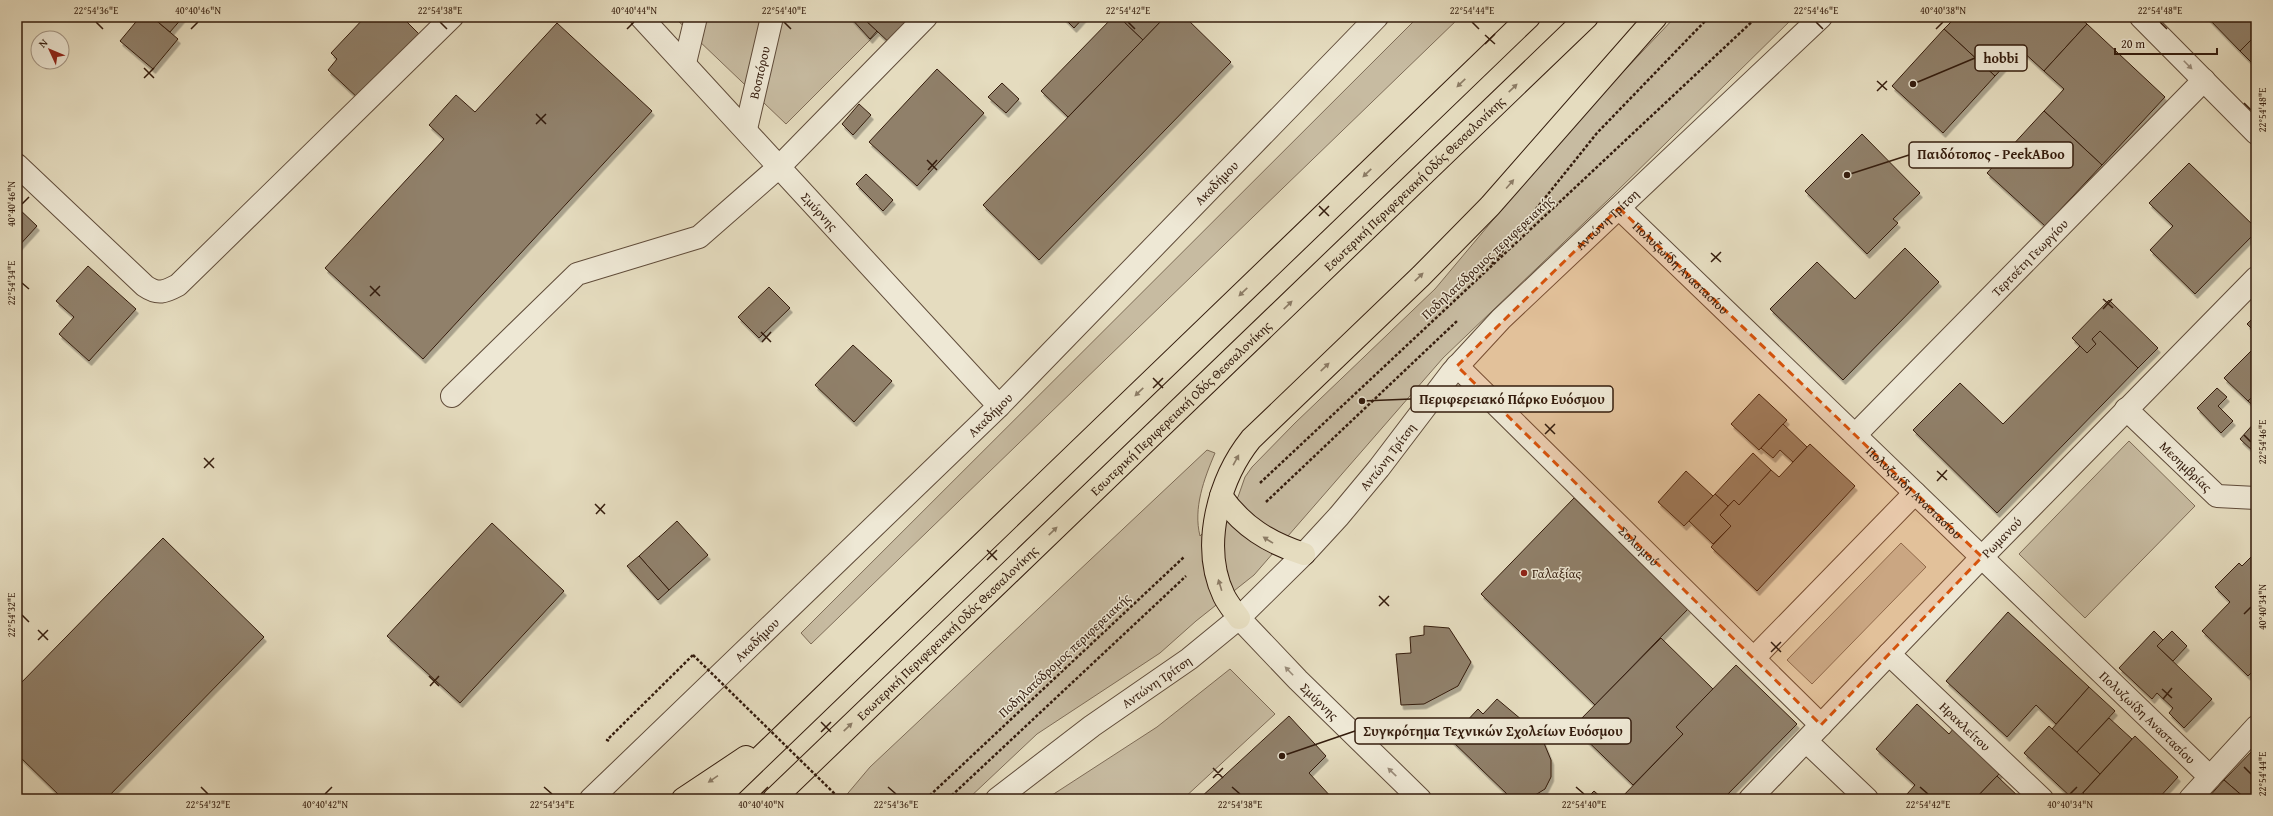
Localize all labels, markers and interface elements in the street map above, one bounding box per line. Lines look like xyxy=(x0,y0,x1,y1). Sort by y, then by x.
text: 22°54'36"E xyxy=(74,3,118,18)
text: 40°40'46"N xyxy=(175,3,221,18)
text: 22°54'38"E xyxy=(418,3,462,18)
text: 40°40'44"N xyxy=(611,3,657,18)
text: 22°54'40"E xyxy=(762,3,806,18)
text: 22°54'42"E xyxy=(1106,3,1150,18)
text: 22°54'44"E xyxy=(1450,3,1494,18)
text: 22°54'46"E xyxy=(1794,3,1838,18)
text: 40°40'38"N xyxy=(1920,3,1966,18)
text: 22°54'48"E xyxy=(2138,3,2182,18)
north arrow xyxy=(30,30,70,70)
scale bar xyxy=(2115,30,2217,56)
text: N xyxy=(34,34,52,51)
text: 20 m xyxy=(2121,35,2145,52)
street label: Βοσπόρου xyxy=(744,44,775,101)
callout: hobbi xyxy=(1975,45,2027,71)
text: hobbi xyxy=(1983,48,2019,68)
one-way arrow xyxy=(2183,60,2193,70)
one-way arrow xyxy=(1456,78,1465,87)
one-way arrow xyxy=(1508,84,1518,93)
text: 22°54'48"E xyxy=(2255,88,2270,132)
street label: Εσωτερική Περιφερειακή Οδός Θεσσαλονίκης xyxy=(1319,92,1510,276)
callout: Παιδότοπος - PeekABoo xyxy=(1909,142,2073,168)
text: Παιδότοπος - PeekABoo xyxy=(1917,144,2065,164)
street label: Ακαδήμου xyxy=(1190,156,1243,210)
one-way arrow xyxy=(1362,168,1372,178)
one-way arrow xyxy=(1505,178,1514,189)
text: 40°40'46"N xyxy=(4,181,19,227)
street label: Αντώνη Τρίτση xyxy=(1571,185,1643,254)
street label: Σμύρνης xyxy=(797,188,842,236)
street label: Ποδηλατόδρομος περιφερειακής xyxy=(1417,190,1558,324)
street label: Τερτσέτη Γεωργίου xyxy=(1987,214,2073,301)
street label: Πολυζωίδη Αναστασίου xyxy=(1628,217,1733,319)
text: 22°54'34"E xyxy=(4,261,19,305)
one-way arrow xyxy=(1414,272,1424,282)
one-way arrow xyxy=(1238,287,1248,297)
one-way arrow xyxy=(1283,300,1293,309)
street label: Εσωτερική Περιφερειακή Οδός Θεσσαλονίκης xyxy=(1086,316,1276,500)
one-way arrow xyxy=(1320,362,1330,372)
callout: Περιφερειακό Πάρκο Ευόσμου xyxy=(1411,386,1613,412)
one-way arrow xyxy=(1134,387,1144,397)
street label: Ακαδήμου xyxy=(964,388,1017,441)
text: Περιφερειακό Πάρκο Ευόσμου xyxy=(1419,389,1605,409)
street label: Αντώνη Τρίτση xyxy=(1355,419,1420,495)
text: 22°54'46"E xyxy=(2255,420,2270,464)
street label: Μεσημβρίας xyxy=(2155,437,2216,497)
street label: Πολυζωίδη Αναστασίου xyxy=(1862,442,1966,544)
one-way arrow xyxy=(1232,454,1239,466)
street label: Ρωμανού xyxy=(1977,513,2026,562)
street label: Σολωμού xyxy=(1614,522,1664,571)
one-way arrow xyxy=(1048,526,1058,535)
one-way arrow xyxy=(1262,536,1274,543)
street label: Εσωτερική Περιφερειακή Οδός Θεσσαλονίκης xyxy=(852,541,1043,725)
place label: Γαλαξίας xyxy=(1532,564,1582,583)
marker: Γαλαξίας xyxy=(1519,568,1529,578)
one-way arrow xyxy=(1217,579,1223,591)
text: 40°40'34"N xyxy=(2255,584,2270,630)
street label: Ποδηλατόδρομος περιφερειακής xyxy=(994,588,1135,722)
text: 22°54'32"E xyxy=(4,593,19,637)
street label: Ακαδήμου xyxy=(730,613,784,666)
street label: Αντώνη Τρίτση xyxy=(1118,651,1195,713)
one-way arrow xyxy=(1285,666,1294,676)
street label: Πολυζωίδη Αναστασίου xyxy=(2095,667,2200,768)
street label: Σμύρνης xyxy=(1296,679,1343,725)
street label: Ηρακλείτου xyxy=(1935,698,1995,756)
callout: Συγκρότημα Τεχνικών Σχολείων Ευόσμου xyxy=(1355,718,1631,744)
text: Συγκρότημα Τεχνικών Σχολείων Ευόσμου xyxy=(1363,721,1623,741)
one-way arrow xyxy=(843,723,853,732)
text: 22°54'44"E xyxy=(2255,752,2270,796)
one-way arrow xyxy=(1387,767,1397,777)
one-way arrow xyxy=(707,775,718,783)
text: 22°54'32"E xyxy=(186,797,230,812)
text: 40°40'42"N xyxy=(302,797,348,812)
text: 22°54'34"E xyxy=(530,797,574,812)
text: 40°40'40"N xyxy=(738,797,784,812)
text: 22°54'36"E xyxy=(874,797,918,812)
text: 22°54'38"E xyxy=(1218,797,1262,812)
text: 22°54'40"E xyxy=(1562,797,1606,812)
text: 22°54'42"E xyxy=(1906,797,1950,812)
text: 40°40'34"N xyxy=(2047,797,2093,812)

